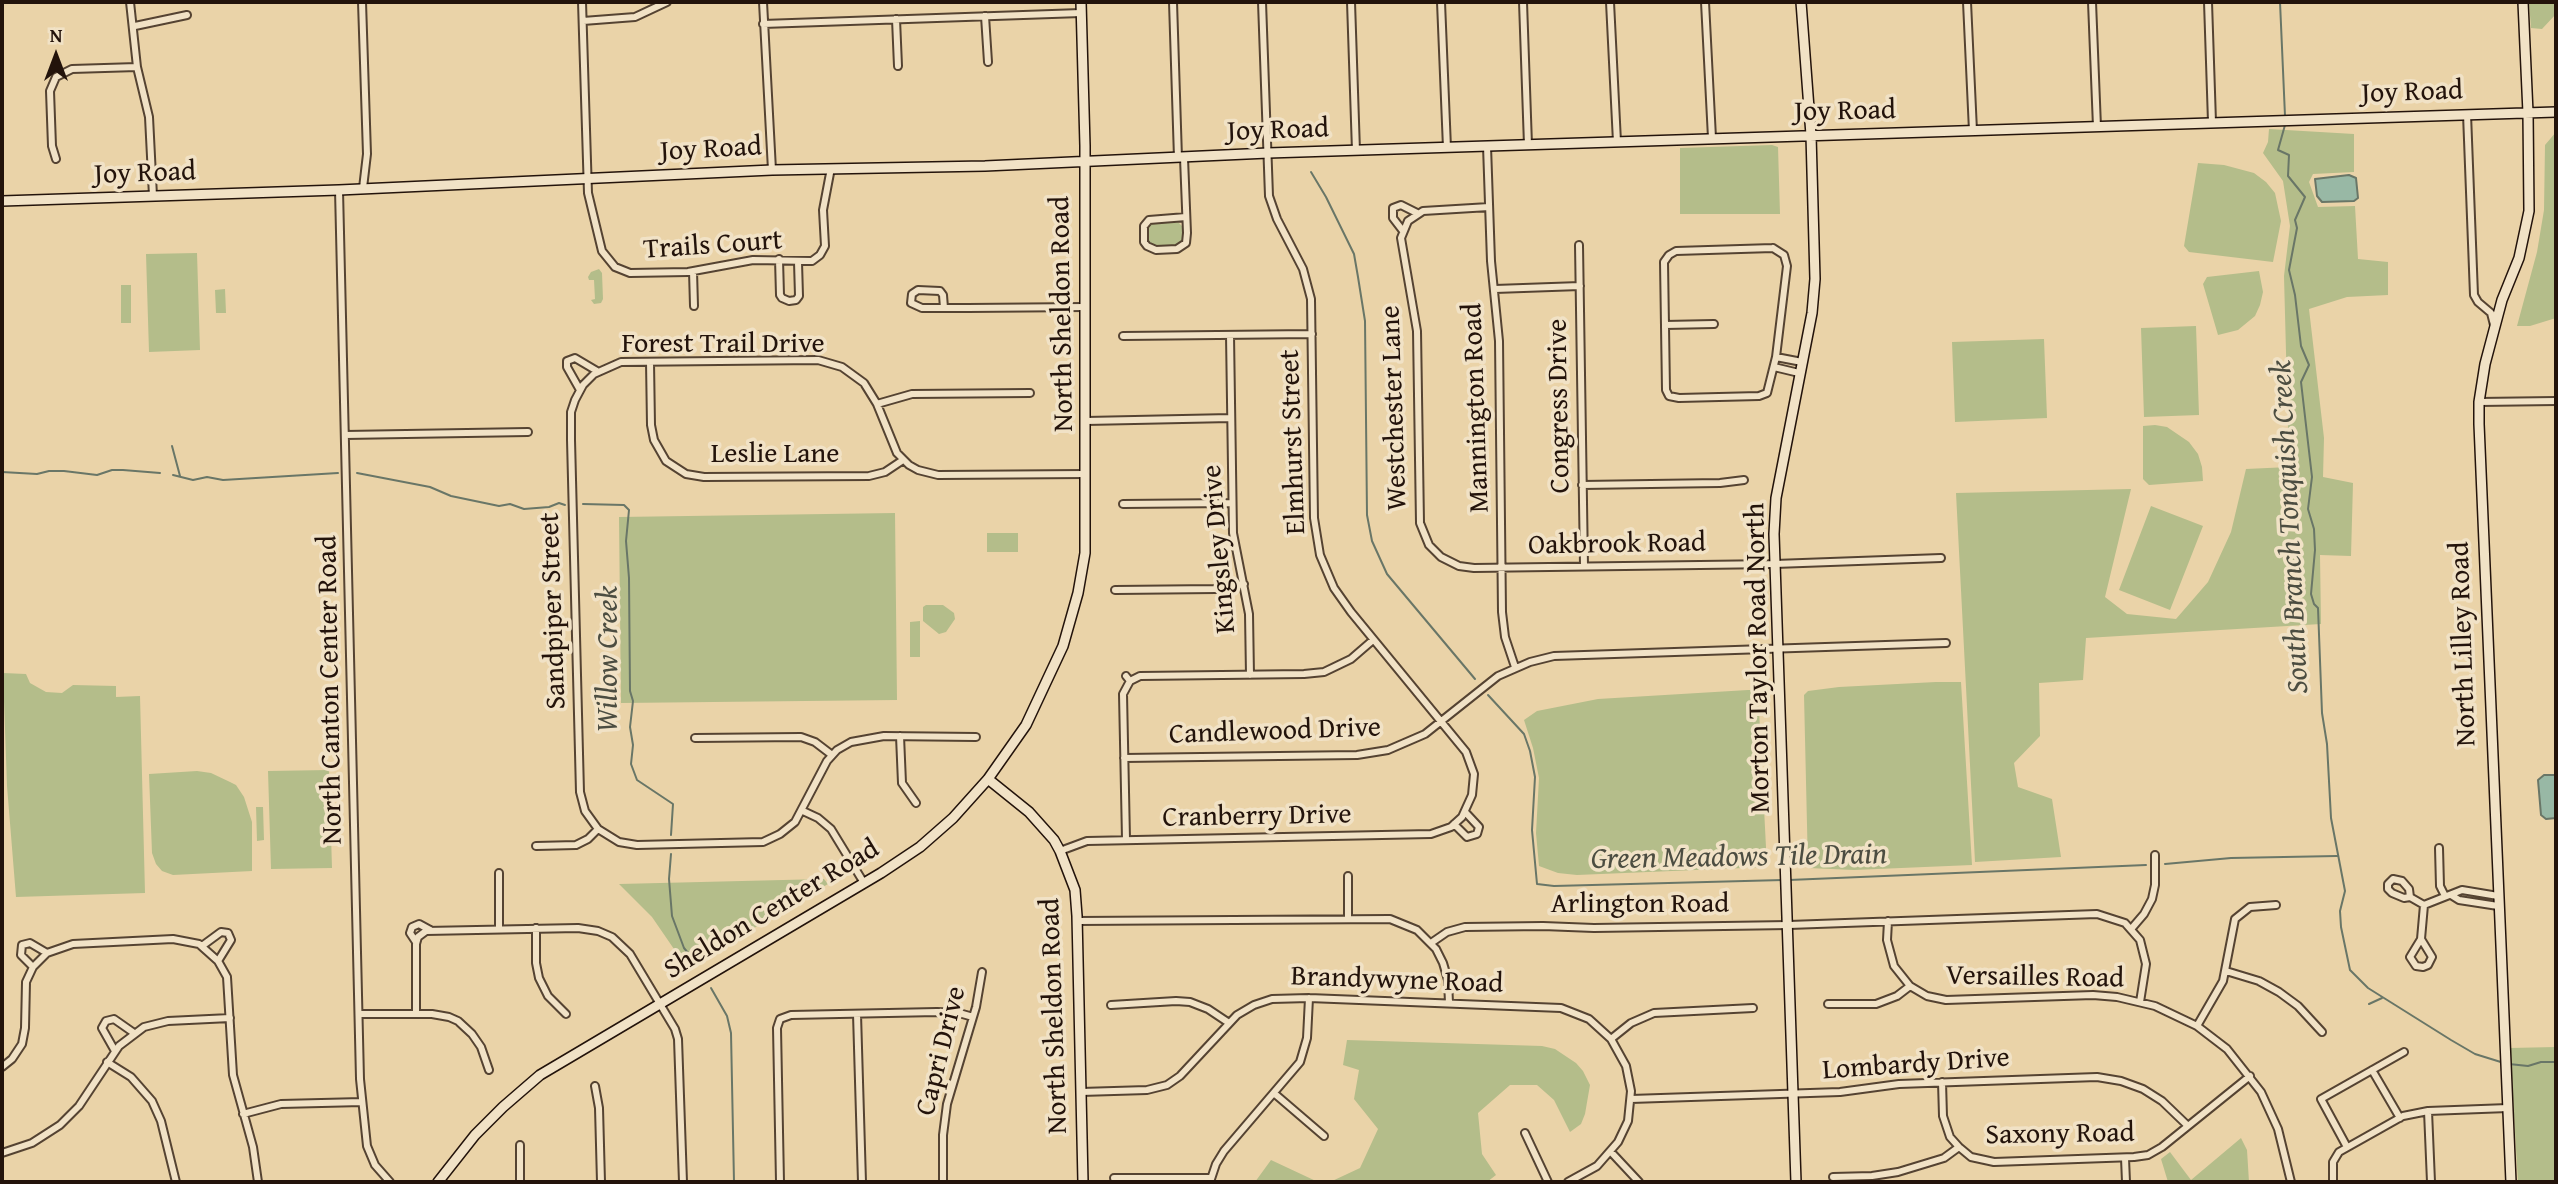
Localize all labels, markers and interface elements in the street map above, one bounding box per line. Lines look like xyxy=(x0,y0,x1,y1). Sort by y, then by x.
north arrow xyxy=(21,21,91,91)
text: N xyxy=(50,21,62,49)
street label: Joy Road xyxy=(2361,74,2463,112)
street label: Joy Road xyxy=(1794,94,1896,130)
street label: Joy Road xyxy=(1227,112,1329,150)
street label: Joy Road xyxy=(659,131,763,169)
street label: Joy Road xyxy=(94,155,196,193)
street label: North Sheldon Road xyxy=(1044,196,1082,432)
street label: Trails Court xyxy=(642,224,784,268)
street label: Mannington Road xyxy=(1457,303,1497,513)
street label: Westchester Lane xyxy=(1375,305,1415,511)
street label: Congress Drive xyxy=(1542,318,1578,494)
street label: Forest Trail Drive xyxy=(621,328,825,362)
street label: Elmhurst Street xyxy=(1274,349,1314,535)
water label: South Branch Tonquish Creek xyxy=(2264,359,2318,695)
street label: Leslie Lane xyxy=(711,438,839,472)
street label: Kingsley Drive xyxy=(1196,463,1244,635)
street label: Morton Taylor Road North xyxy=(1739,502,1779,814)
street label: Sandpiper Street xyxy=(534,512,574,710)
street label: Oakbrook Road xyxy=(1528,527,1706,563)
street label: North Canton Center Road xyxy=(312,535,350,845)
street label: North Lilley Road xyxy=(2444,541,2484,747)
water label: Willow Creek xyxy=(591,586,627,732)
street label: Candlewood Drive xyxy=(1168,712,1382,752)
street label: Cranberry Drive xyxy=(1162,799,1352,835)
street label: Sheldon Center Road xyxy=(658,833,886,987)
water label: Green Meadows Tile Drain xyxy=(1591,837,1887,879)
street label: Arlington Road xyxy=(1551,888,1729,922)
street label: North Sheldon Road xyxy=(1034,897,1076,1135)
street label: Versailles Road xyxy=(1946,960,2124,996)
street label: Brandywyne Road xyxy=(1290,961,1504,1001)
street label: Capri Drive xyxy=(910,983,974,1119)
street label: Lombardy Drive xyxy=(1821,1042,2011,1088)
street label: Saxony Road xyxy=(1985,1117,2135,1153)

